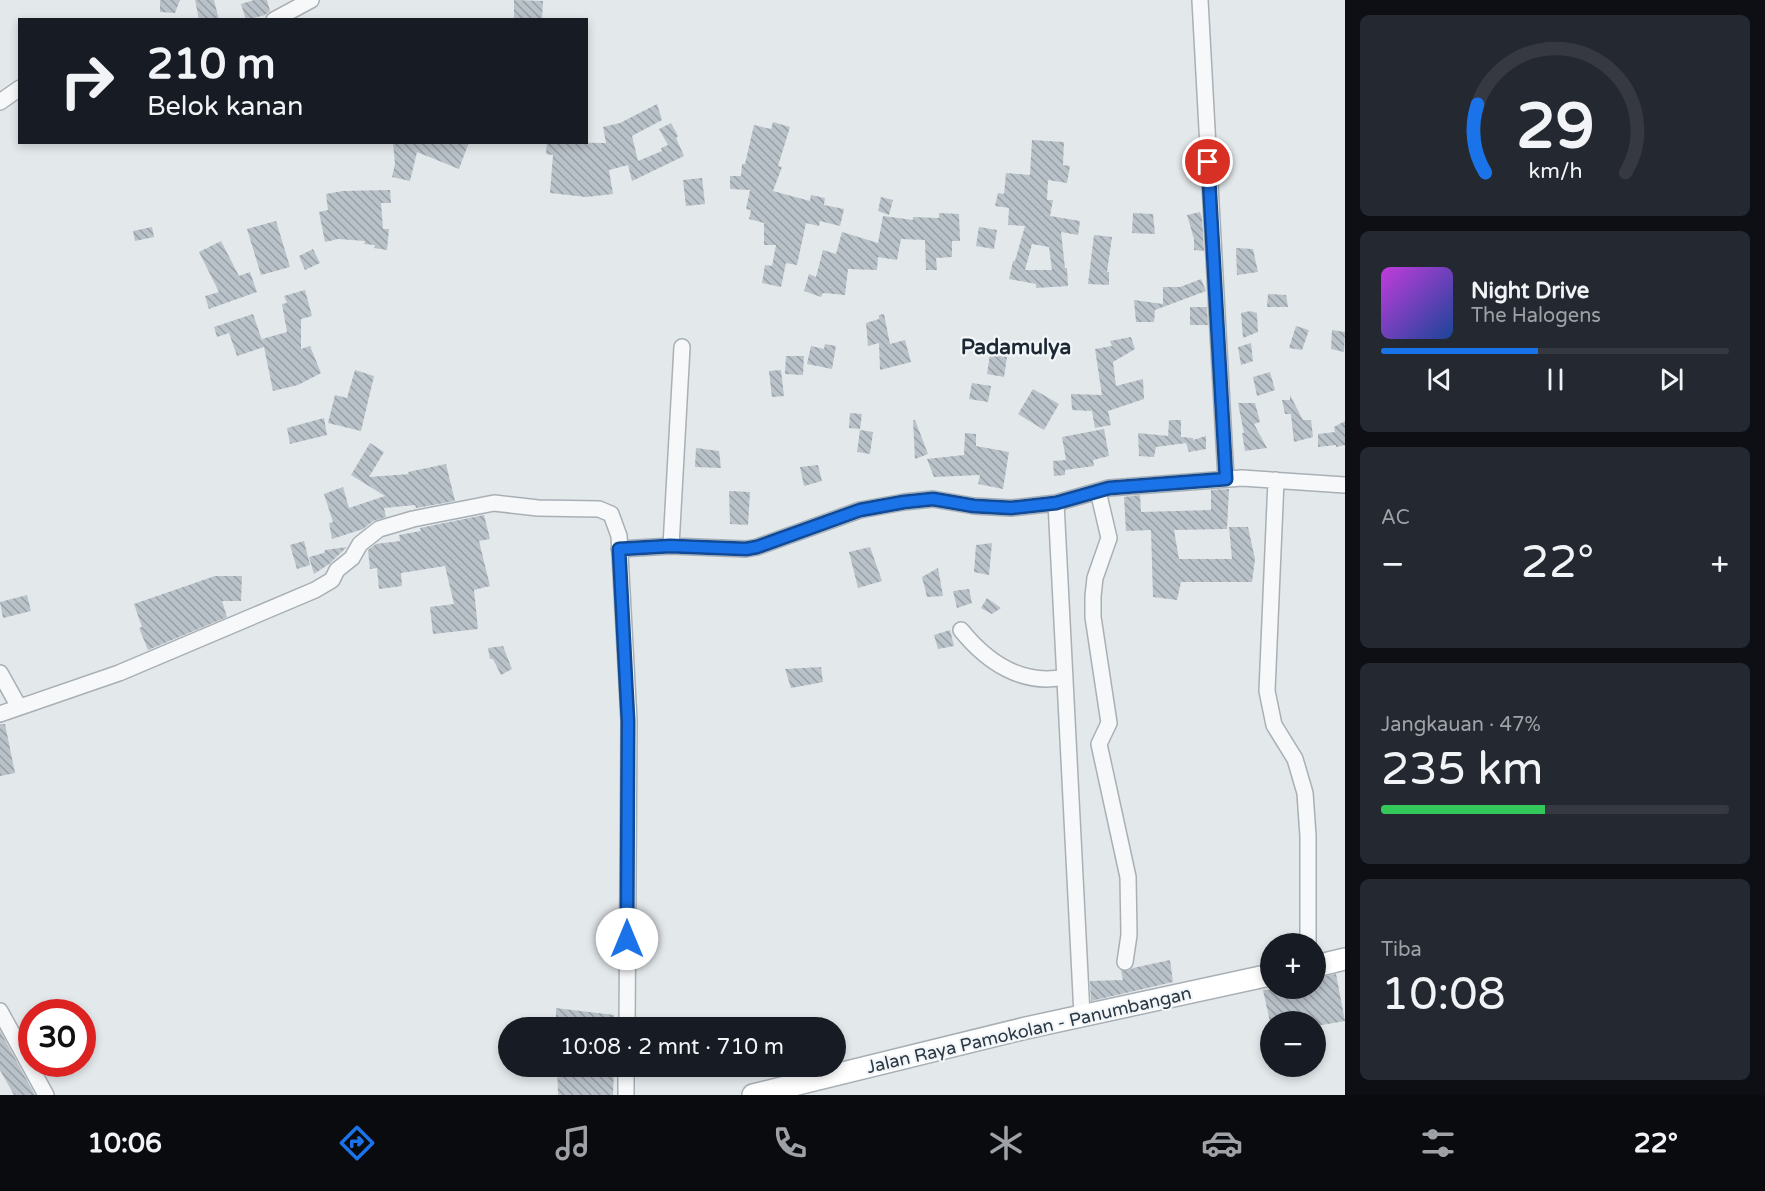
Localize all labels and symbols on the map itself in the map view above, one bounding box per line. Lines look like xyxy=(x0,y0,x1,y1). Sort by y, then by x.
pin xyxy=(1182,136,1233,187)
district label: Padamulya xyxy=(961,335,1071,360)
position arrow xyxy=(595,907,659,971)
street label: Jalan Raya Pamokolan - Panumbangan xyxy=(864,982,1194,1078)
speed limit sign: 30 xyxy=(18,999,96,1077)

